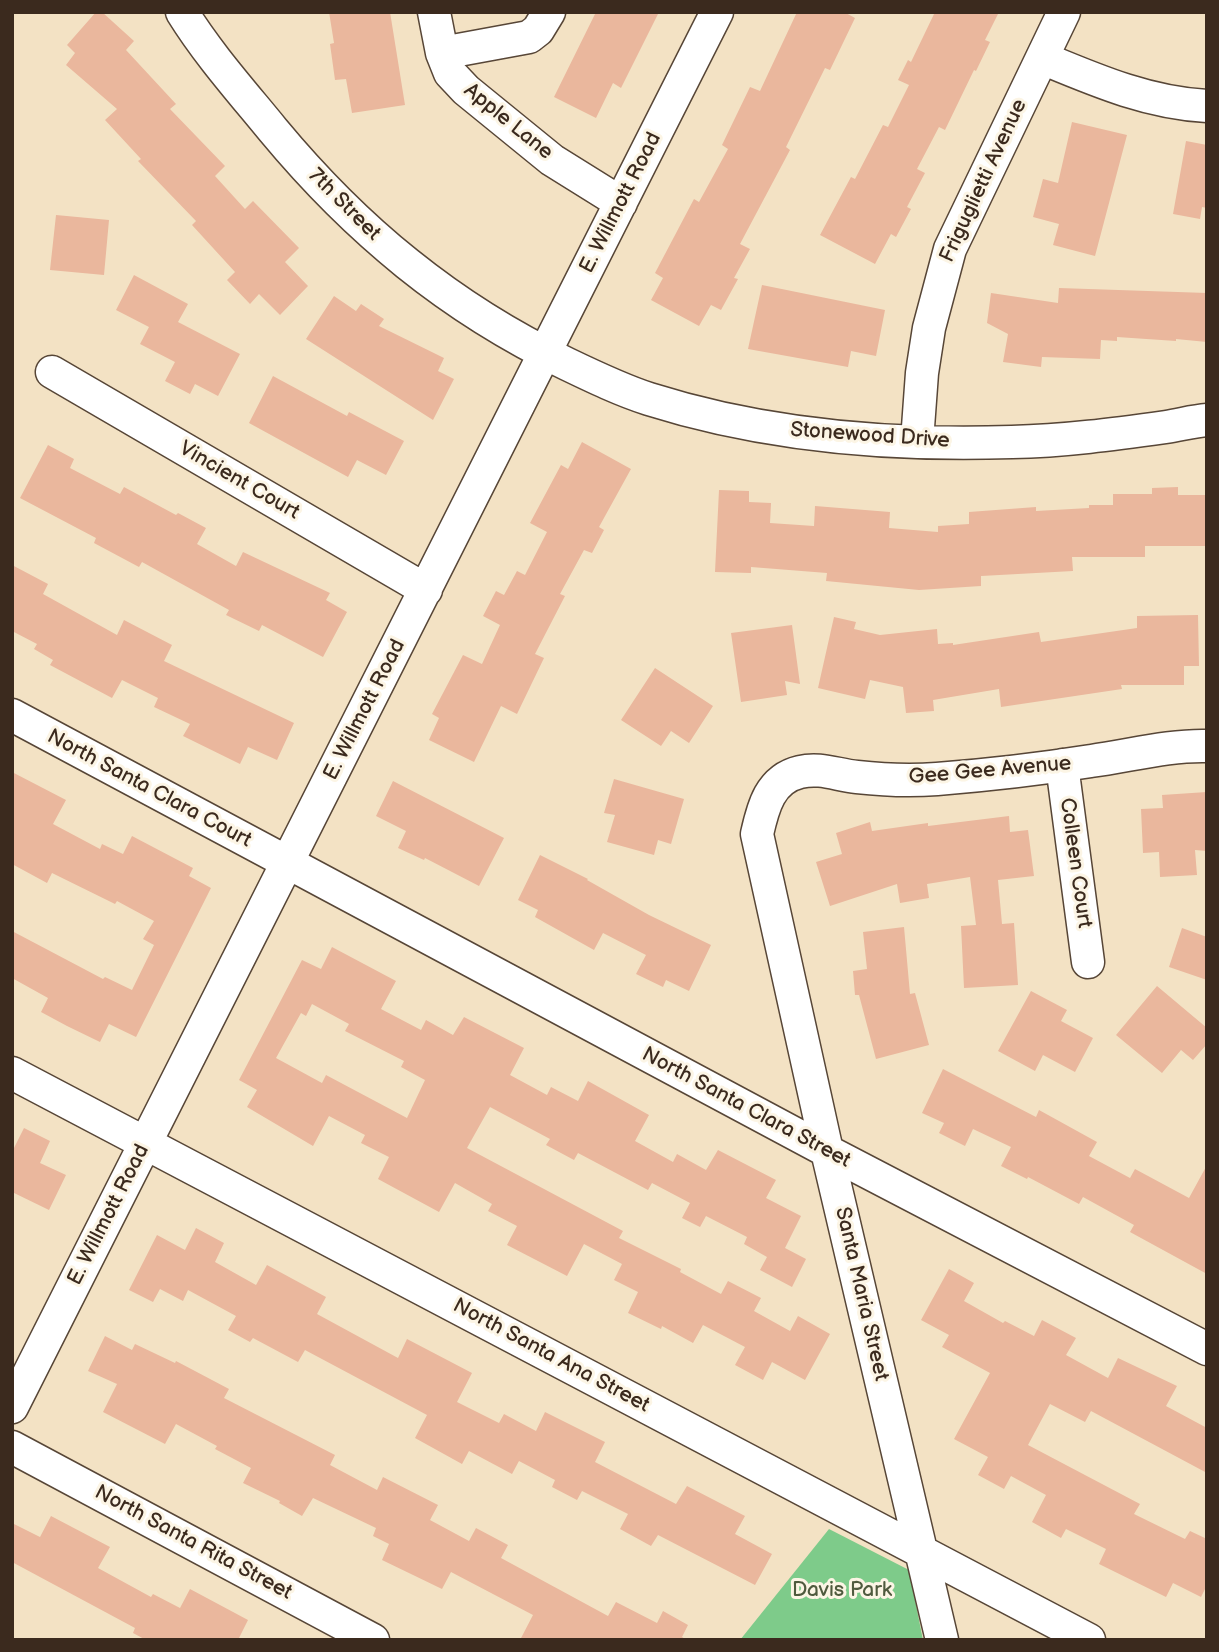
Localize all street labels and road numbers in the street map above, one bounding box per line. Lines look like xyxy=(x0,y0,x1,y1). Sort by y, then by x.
street label: Apple Lane xyxy=(458,78,558,166)
street label: Friguglietti Avenue xyxy=(935,95,1033,267)
street label: E. Willmott Road xyxy=(575,128,667,278)
street label: 7th Street xyxy=(303,164,385,246)
street label: Stonewood Drive xyxy=(790,418,950,454)
street label: Vincient Court xyxy=(174,436,304,526)
street label: E. Willmott Road xyxy=(319,635,411,785)
street label: North Santa Clara Court xyxy=(43,724,255,854)
street label: Gee Gee Avenue xyxy=(908,751,1072,791)
street label: Colleen Court xyxy=(1053,796,1097,930)
street label: North Santa Clara Street xyxy=(637,1042,855,1174)
street label: E. Willmott Road xyxy=(63,1140,155,1290)
street label: Santa Maria Street xyxy=(829,1205,893,1383)
street label: North Santa Ana Street xyxy=(448,1293,654,1419)
street label: North Santa Rita Street xyxy=(90,1480,296,1606)

